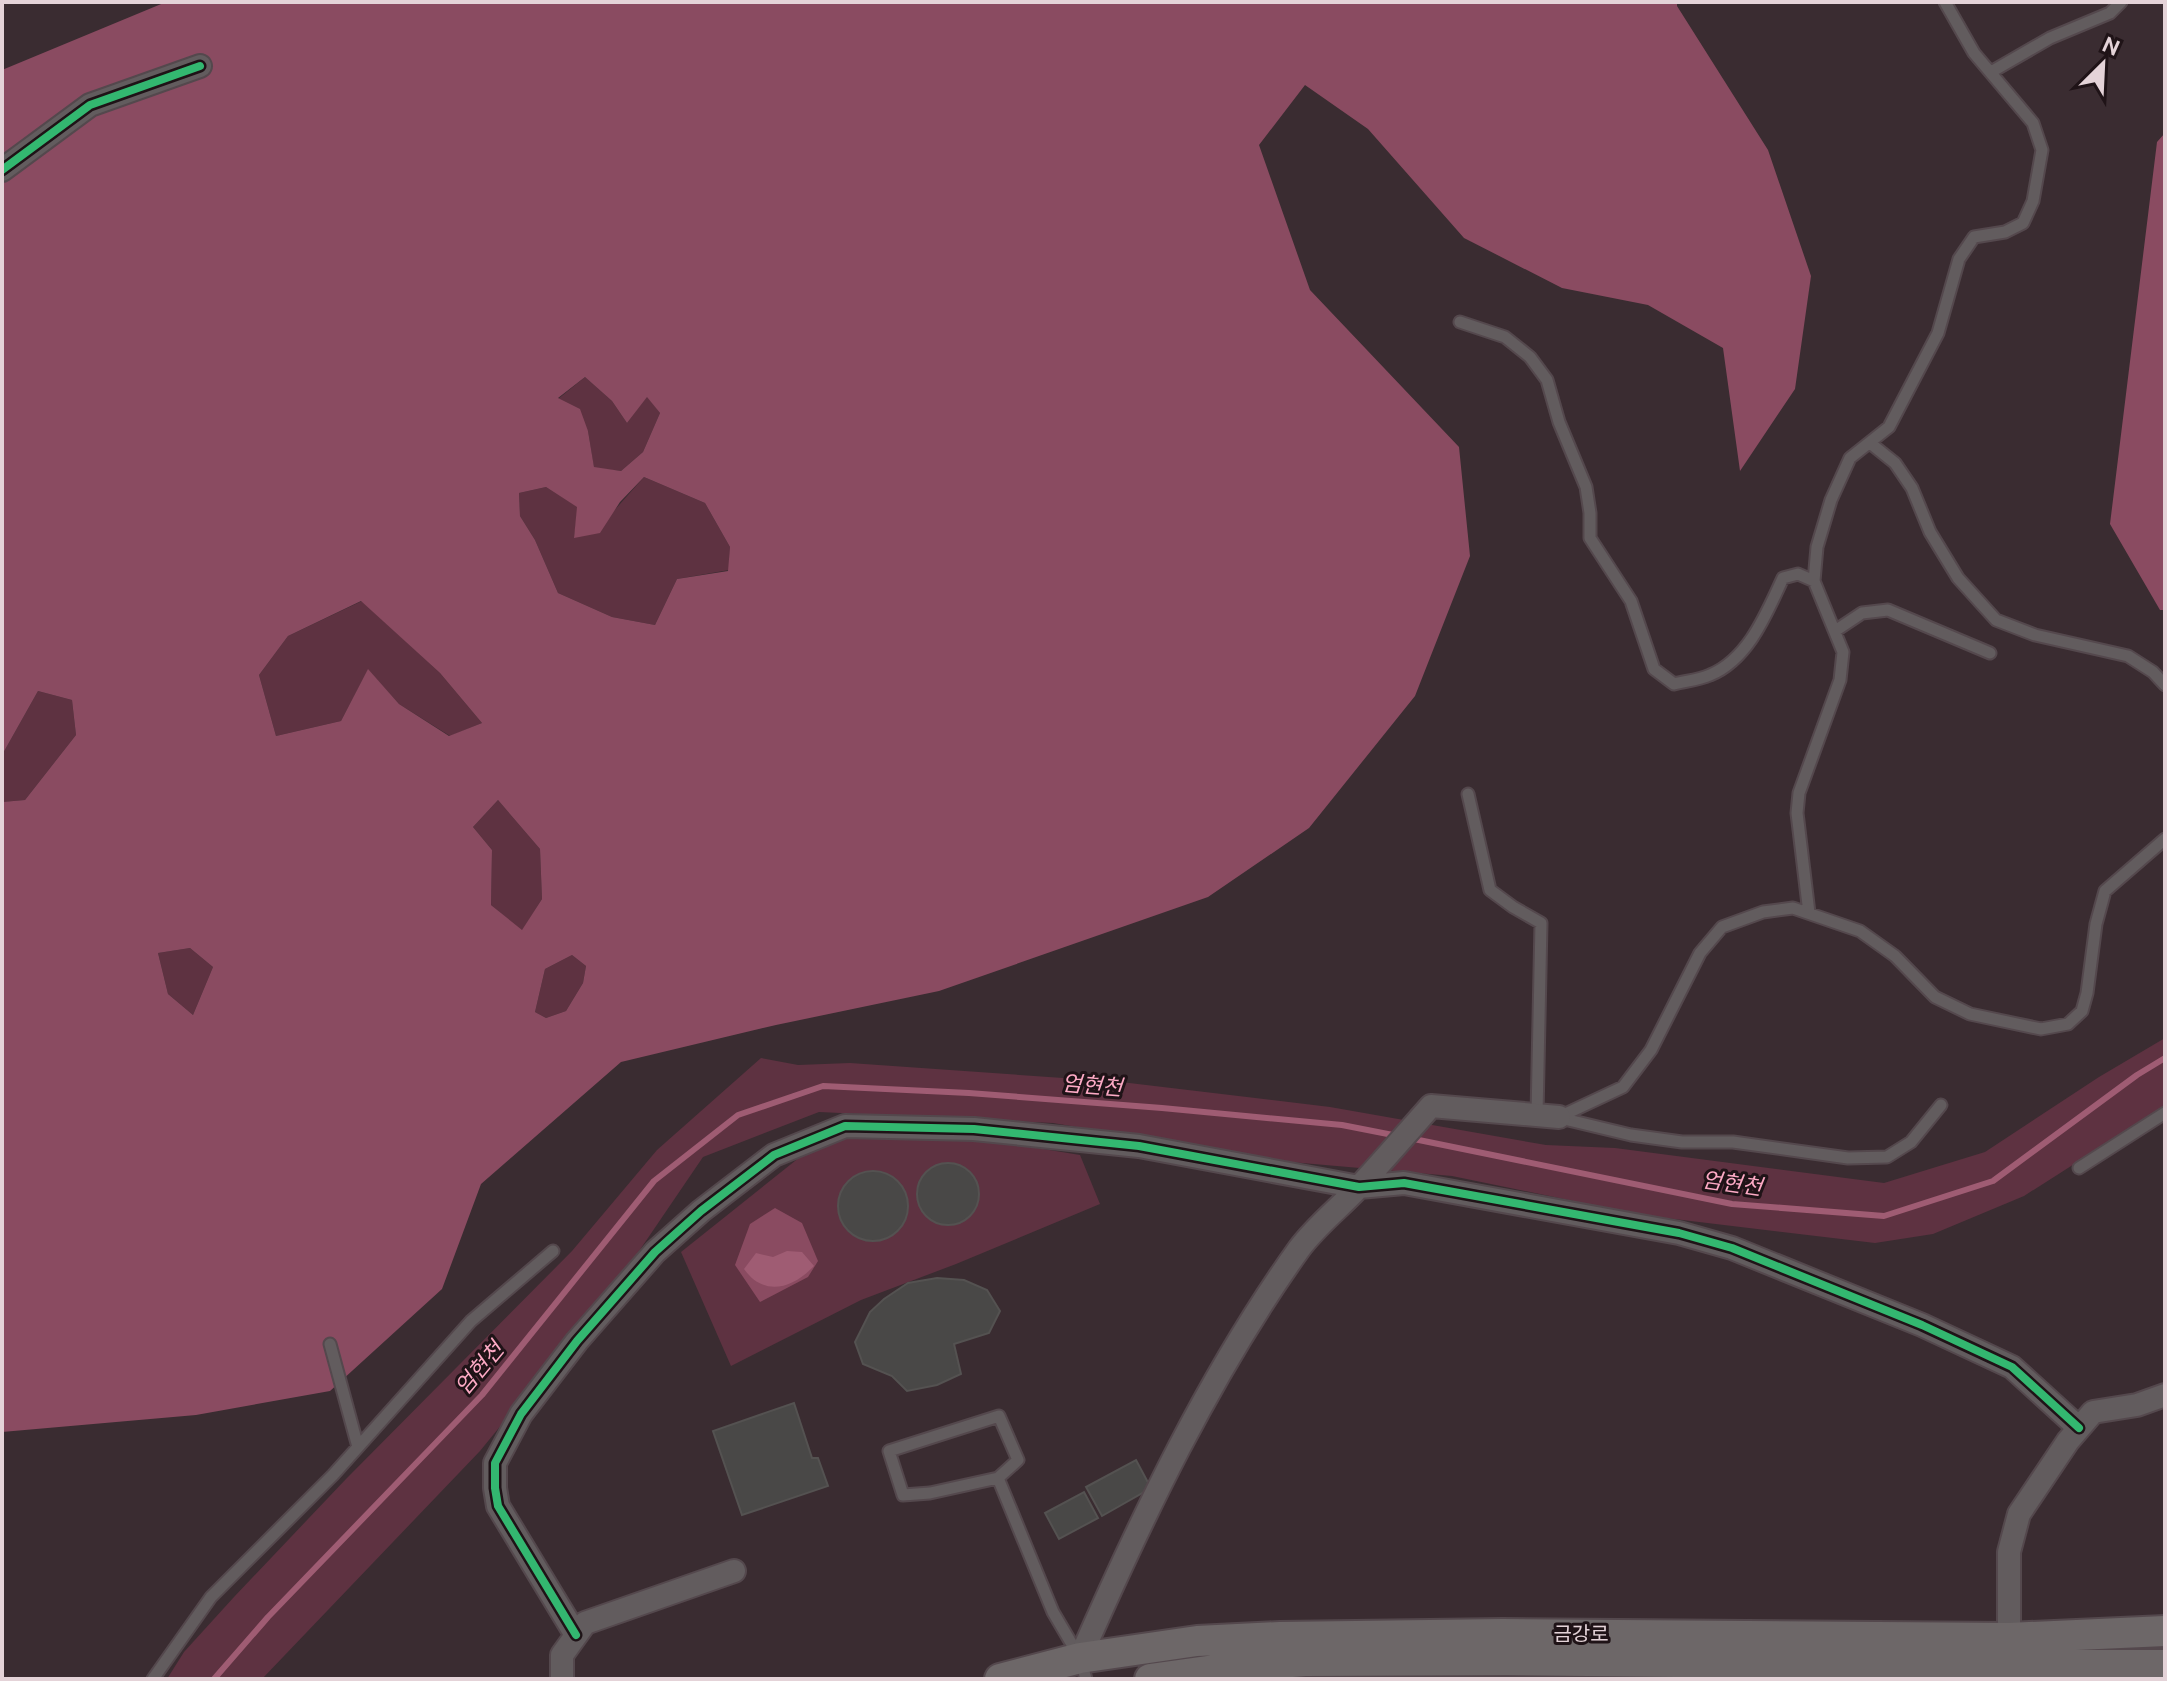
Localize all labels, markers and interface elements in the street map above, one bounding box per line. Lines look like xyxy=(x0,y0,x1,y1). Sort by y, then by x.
north arrow xyxy=(2063,24,2143,104)
text: N xyxy=(2099,31,2124,60)
water label: 엄현천 xyxy=(1061,1069,1126,1100)
water label: 엄현천 xyxy=(1700,1166,1767,1199)
water label: 엄현천 xyxy=(450,1334,509,1399)
street label: 금강로 xyxy=(1553,1622,1609,1645)

